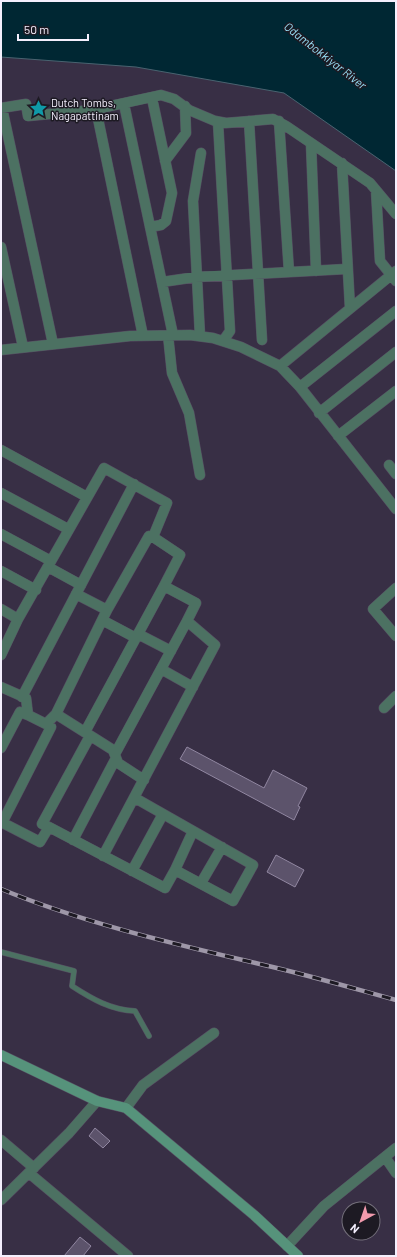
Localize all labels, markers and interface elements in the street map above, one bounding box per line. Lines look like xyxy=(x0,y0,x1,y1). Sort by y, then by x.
scale bar xyxy=(18,16,88,42)
water label: Odambokkiyar River xyxy=(282,19,370,92)
text: 50 m xyxy=(24,22,49,36)
place label: Dutch Tombs, Nagapattinam xyxy=(51,96,119,122)
place icon: Dutch Tombs, Nagapattinam xyxy=(28,99,48,119)
north arrow xyxy=(341,1201,381,1241)
text: N xyxy=(347,1222,361,1236)

